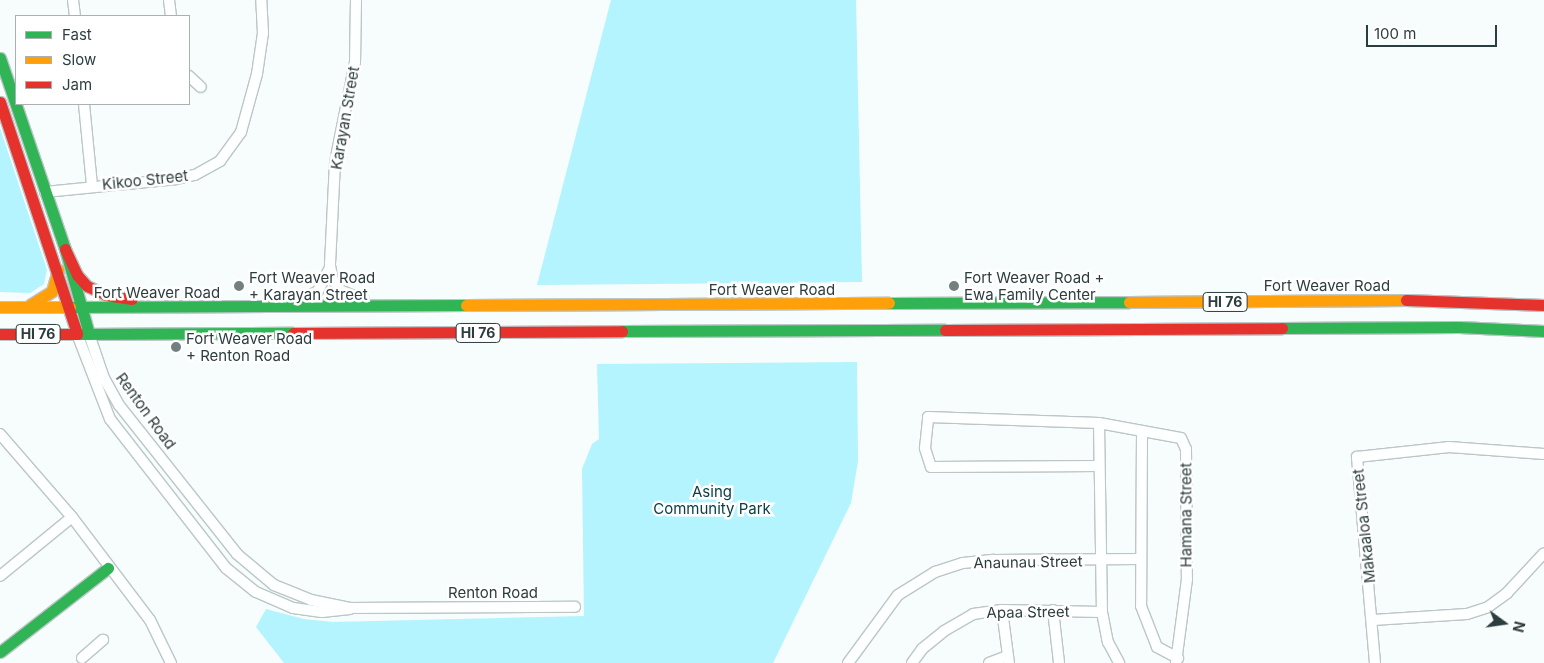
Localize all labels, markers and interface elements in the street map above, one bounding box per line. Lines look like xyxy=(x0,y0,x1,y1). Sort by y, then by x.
legend xyxy=(15,15,190,105)
scale bar xyxy=(1369,15,1500,47)
text: 100 m xyxy=(1374,24,1416,43)
text: Fast xyxy=(62,25,92,44)
text: Slow xyxy=(62,50,96,69)
street label: Karayan Street xyxy=(327,65,363,171)
text: Jam xyxy=(62,75,92,94)
street label: Kikoo Street xyxy=(101,167,189,193)
place label: Fort Weaver Road + Karayan Street xyxy=(249,268,375,303)
place label: Fort Weaver Road + Ewa Family Center xyxy=(964,268,1104,303)
street label: Fort Weaver Road xyxy=(1264,277,1390,295)
marker: Fort Weaver Road + Karayan Street xyxy=(233,280,245,292)
marker: Fort Weaver Road + Ewa Family Center xyxy=(948,280,960,292)
street label: Fort Weaver Road xyxy=(709,281,835,299)
street label: Fort Weaver Road xyxy=(94,284,220,302)
road number: HI 76 xyxy=(1202,290,1248,314)
road number: HI 76 xyxy=(15,322,60,346)
road number: HI 76 xyxy=(456,322,500,344)
place label: Fort Weaver Road + Renton Road xyxy=(186,329,312,364)
marker: Fort Weaver Road + Renton Road xyxy=(170,341,182,353)
street label: Renton Road xyxy=(112,369,180,453)
street label: Hamana Street xyxy=(1177,463,1195,567)
street label: Makaaloa Street xyxy=(1349,468,1379,584)
park label: Asing Community Park xyxy=(653,482,771,517)
street label: Anaunau Street xyxy=(973,552,1083,572)
street label: Renton Road xyxy=(448,584,538,602)
north arrow xyxy=(1479,598,1529,648)
street label: Apaa Street xyxy=(986,602,1070,622)
text: N xyxy=(1510,620,1529,634)

